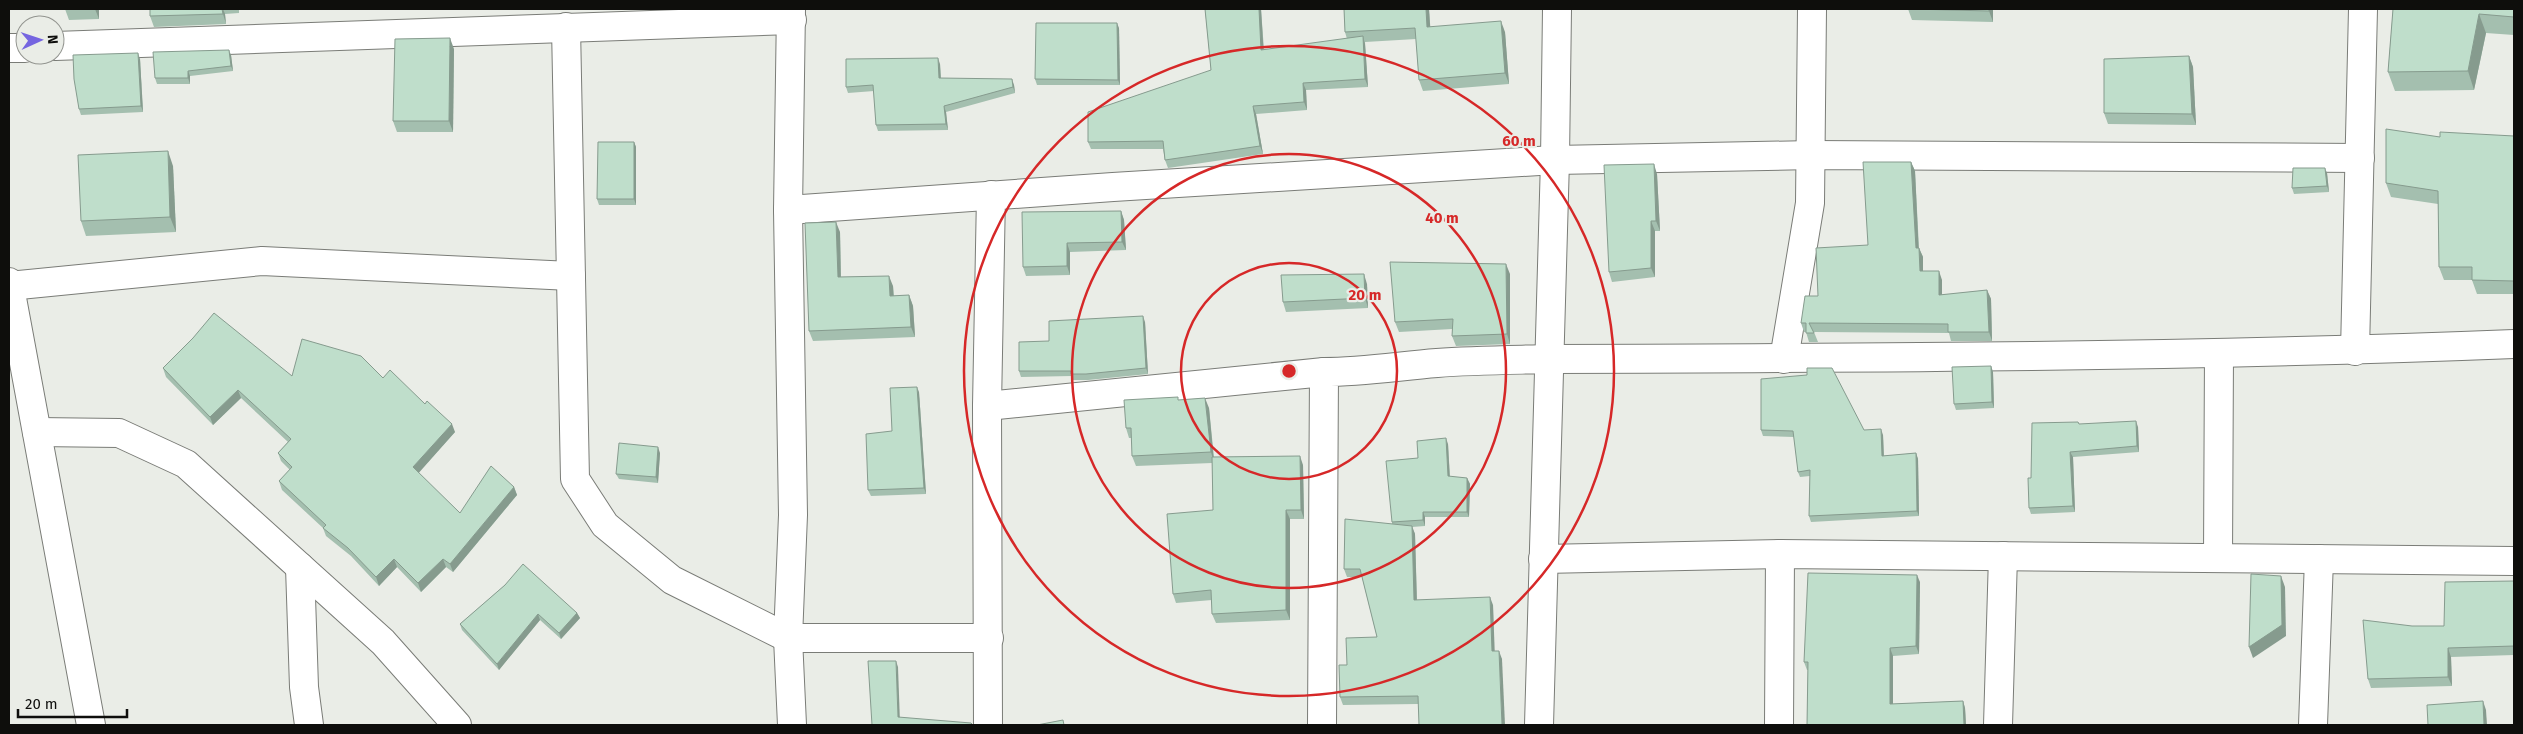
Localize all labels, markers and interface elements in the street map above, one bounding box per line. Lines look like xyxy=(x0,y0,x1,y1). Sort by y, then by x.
north arrow xyxy=(15,15,65,65)
text: N xyxy=(44,34,61,44)
text: 60 m xyxy=(1502,132,1536,150)
text: 40 m xyxy=(1425,209,1459,227)
text: 20 m xyxy=(1349,286,1381,304)
centre of rings xyxy=(1280,362,1298,380)
scale bar xyxy=(18,686,126,718)
text: 20 m xyxy=(25,695,58,713)

